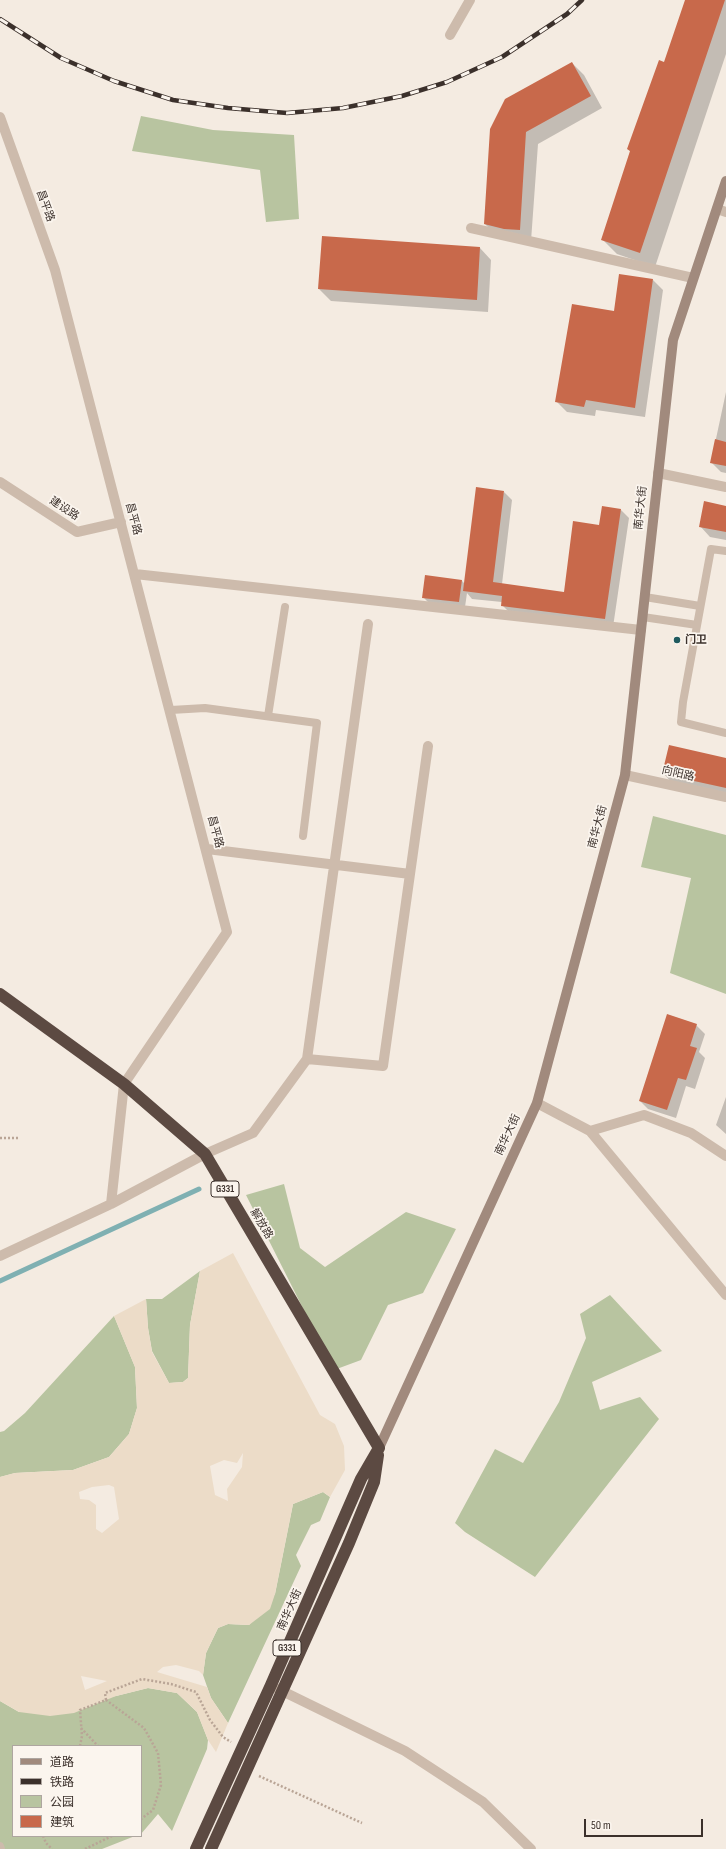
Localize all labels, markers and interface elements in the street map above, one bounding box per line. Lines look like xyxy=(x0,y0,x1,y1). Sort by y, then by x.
street label: 昌平路 xyxy=(33,188,57,224)
street label: 南华大街 xyxy=(632,485,650,531)
street label: 建设路 xyxy=(47,494,81,524)
street label: 昌平路 xyxy=(122,501,144,537)
place label: 门卫 xyxy=(685,633,707,647)
marker: 门卫 xyxy=(672,635,682,645)
street label: 向阳路 xyxy=(660,764,696,784)
street label: 南华大街 xyxy=(586,804,610,850)
street label: 昌平路 xyxy=(204,814,226,850)
street label: 南华大街 xyxy=(493,1112,523,1158)
road number: G331 xyxy=(211,1181,239,1197)
street label: 解放路 xyxy=(247,1206,275,1242)
street label: 南华大街 xyxy=(275,1587,305,1633)
road number: G331 xyxy=(273,1640,301,1656)
legend xyxy=(12,1745,142,1837)
text: 道路 xyxy=(50,1755,74,1770)
text: 铁路 xyxy=(50,1775,74,1790)
text: 公园 xyxy=(50,1795,74,1810)
scale bar xyxy=(586,1811,705,1837)
text: 建筑 xyxy=(50,1815,74,1830)
text: 50 m xyxy=(591,1818,611,1833)

